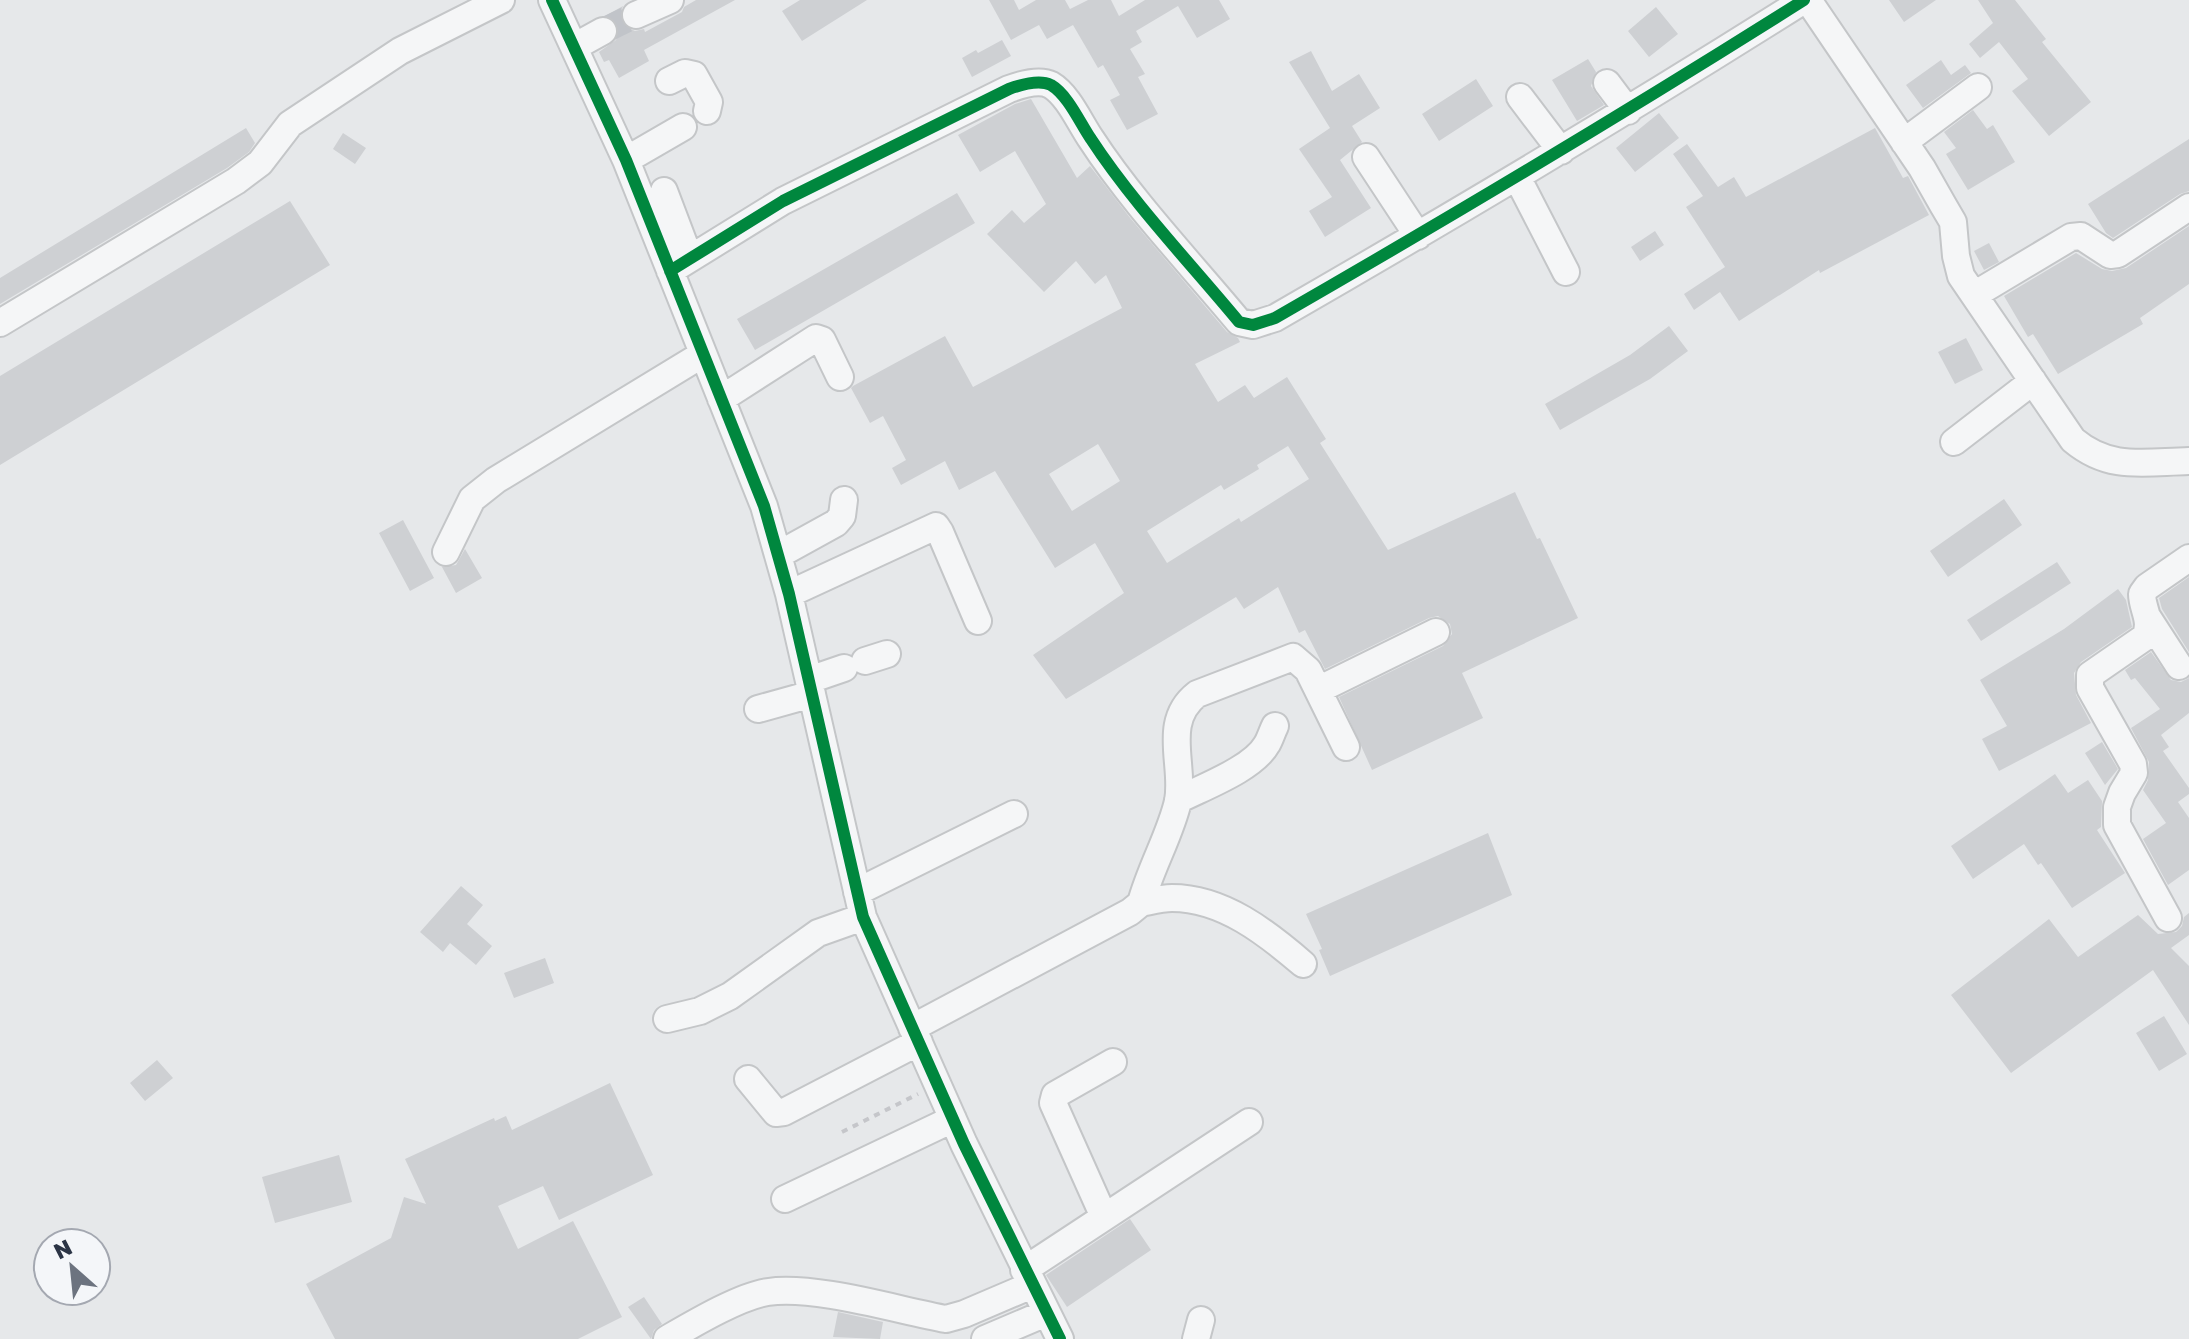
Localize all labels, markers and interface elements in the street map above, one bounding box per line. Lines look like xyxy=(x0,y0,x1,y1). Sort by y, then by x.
north arrow xyxy=(32,1227,112,1307)
text: N xyxy=(49,1233,76,1265)

